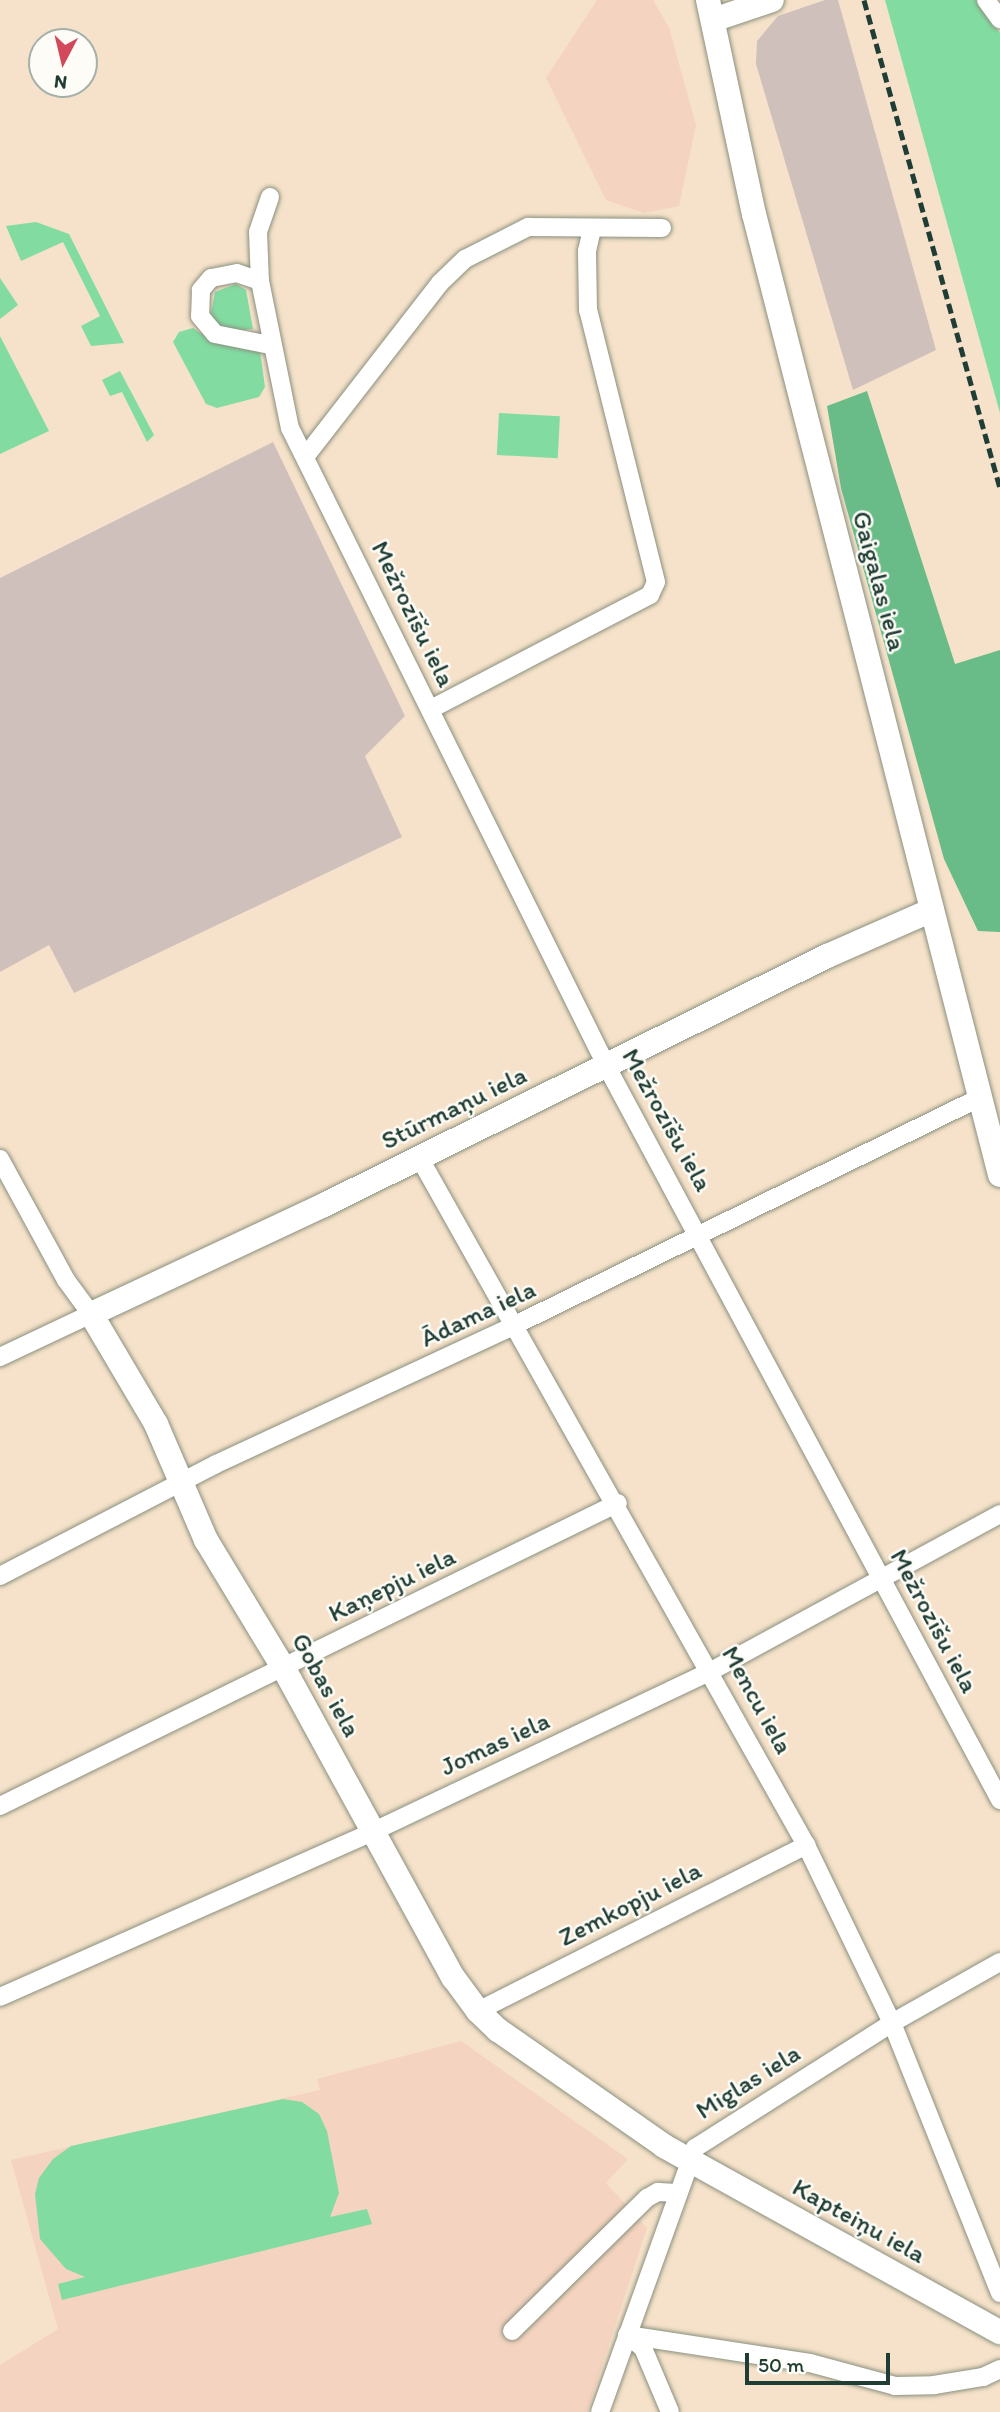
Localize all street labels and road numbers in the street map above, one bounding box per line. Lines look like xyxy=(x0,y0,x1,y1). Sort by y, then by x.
street label: Gaigalas iela xyxy=(845,508,913,654)
street label: Mežrozīšu iela xyxy=(364,536,462,692)
street label: Mežrozīšu iela xyxy=(615,1043,719,1197)
street label: Stūrmaņu iela xyxy=(376,1059,532,1157)
street label: Ādama iela xyxy=(415,1274,541,1354)
street label: Kaņepju iela xyxy=(323,1541,461,1629)
street label: Mežrozīšu iela xyxy=(883,1544,985,1698)
street label: Gobas iela xyxy=(285,1627,367,1743)
street label: Mencu iela xyxy=(714,1640,800,1760)
street label: Jomas iela xyxy=(435,1705,555,1783)
street label: Zemkopju iela xyxy=(553,1855,707,1953)
street label: Miglas iela xyxy=(690,2038,806,2126)
street label: Kapteiņu iela xyxy=(787,2172,931,2270)

